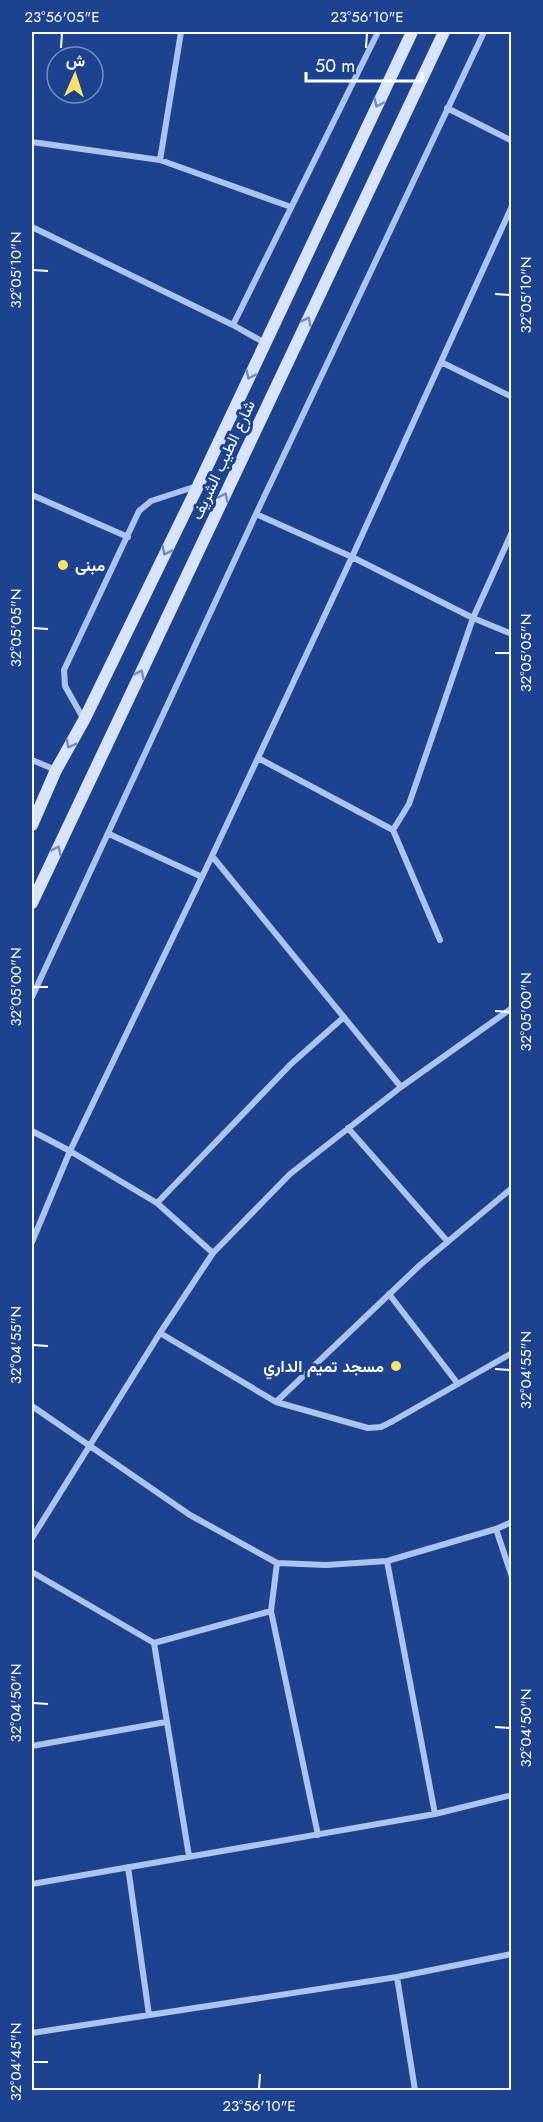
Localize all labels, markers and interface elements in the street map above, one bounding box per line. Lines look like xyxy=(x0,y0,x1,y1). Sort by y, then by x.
text: 23°56'05"E xyxy=(25,6,99,28)
text: 23°56'10"E xyxy=(330,6,404,28)
north arrow xyxy=(45,45,105,105)
scale bar xyxy=(306,45,422,83)
text: ش xyxy=(66,49,86,73)
text: 50 m xyxy=(315,53,355,79)
one-way arrow xyxy=(373,97,385,108)
text: 32°05'10"N xyxy=(5,232,27,308)
text: 32°05'10"N xyxy=(515,257,537,333)
one-way arrow xyxy=(300,317,312,328)
one-way arrow xyxy=(245,368,257,379)
street label: شارع الطيب الشريف xyxy=(185,396,261,524)
one-way arrow xyxy=(216,493,228,504)
one-way arrow xyxy=(161,544,173,555)
place label: مبنى xyxy=(75,554,105,577)
marker: مبنى xyxy=(56,558,70,572)
text: 32°05'05"N xyxy=(5,589,27,667)
text: 32°05'05"N xyxy=(515,614,537,692)
one-way arrow xyxy=(133,669,145,680)
one-way arrow xyxy=(66,738,77,749)
one-way arrow xyxy=(49,845,61,856)
text: 32°05'00"N xyxy=(5,947,27,1027)
text: 32°05'00"N xyxy=(515,972,537,1052)
text: 32°04'55"N xyxy=(5,1306,27,1384)
text: 32°04'55"N xyxy=(515,1331,537,1409)
place label: مسجد تميم الداري xyxy=(263,1355,384,1380)
marker: مسجد تميم الداري xyxy=(389,1359,403,1373)
text: 32°04'50"N xyxy=(5,1664,27,1742)
text: 32°04'50"N xyxy=(515,1689,537,1767)
text: 32°04'45"N xyxy=(5,2023,27,2101)
text: 23°56'10"E xyxy=(222,2095,296,2117)

